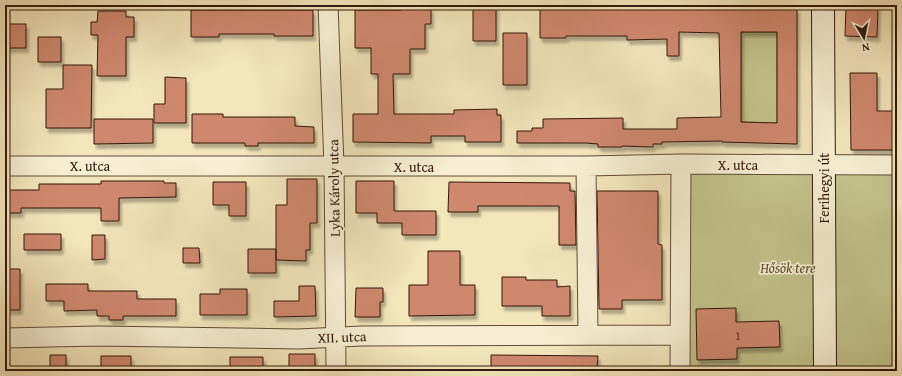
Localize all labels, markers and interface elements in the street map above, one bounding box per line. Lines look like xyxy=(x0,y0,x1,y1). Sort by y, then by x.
north arrow xyxy=(844,18,884,58)
text: N xyxy=(860,39,871,56)
street label: Lyka Károly utca xyxy=(323,139,345,237)
street label: Ferihegyi út xyxy=(814,153,834,223)
street label: X. utca xyxy=(718,155,759,175)
street label: X. utca xyxy=(70,156,111,176)
street label: X. utca xyxy=(394,157,435,177)
park label: Hősök tere xyxy=(759,258,816,278)
street label: XII. utca xyxy=(317,326,367,348)
house number: 1 xyxy=(735,327,741,344)

